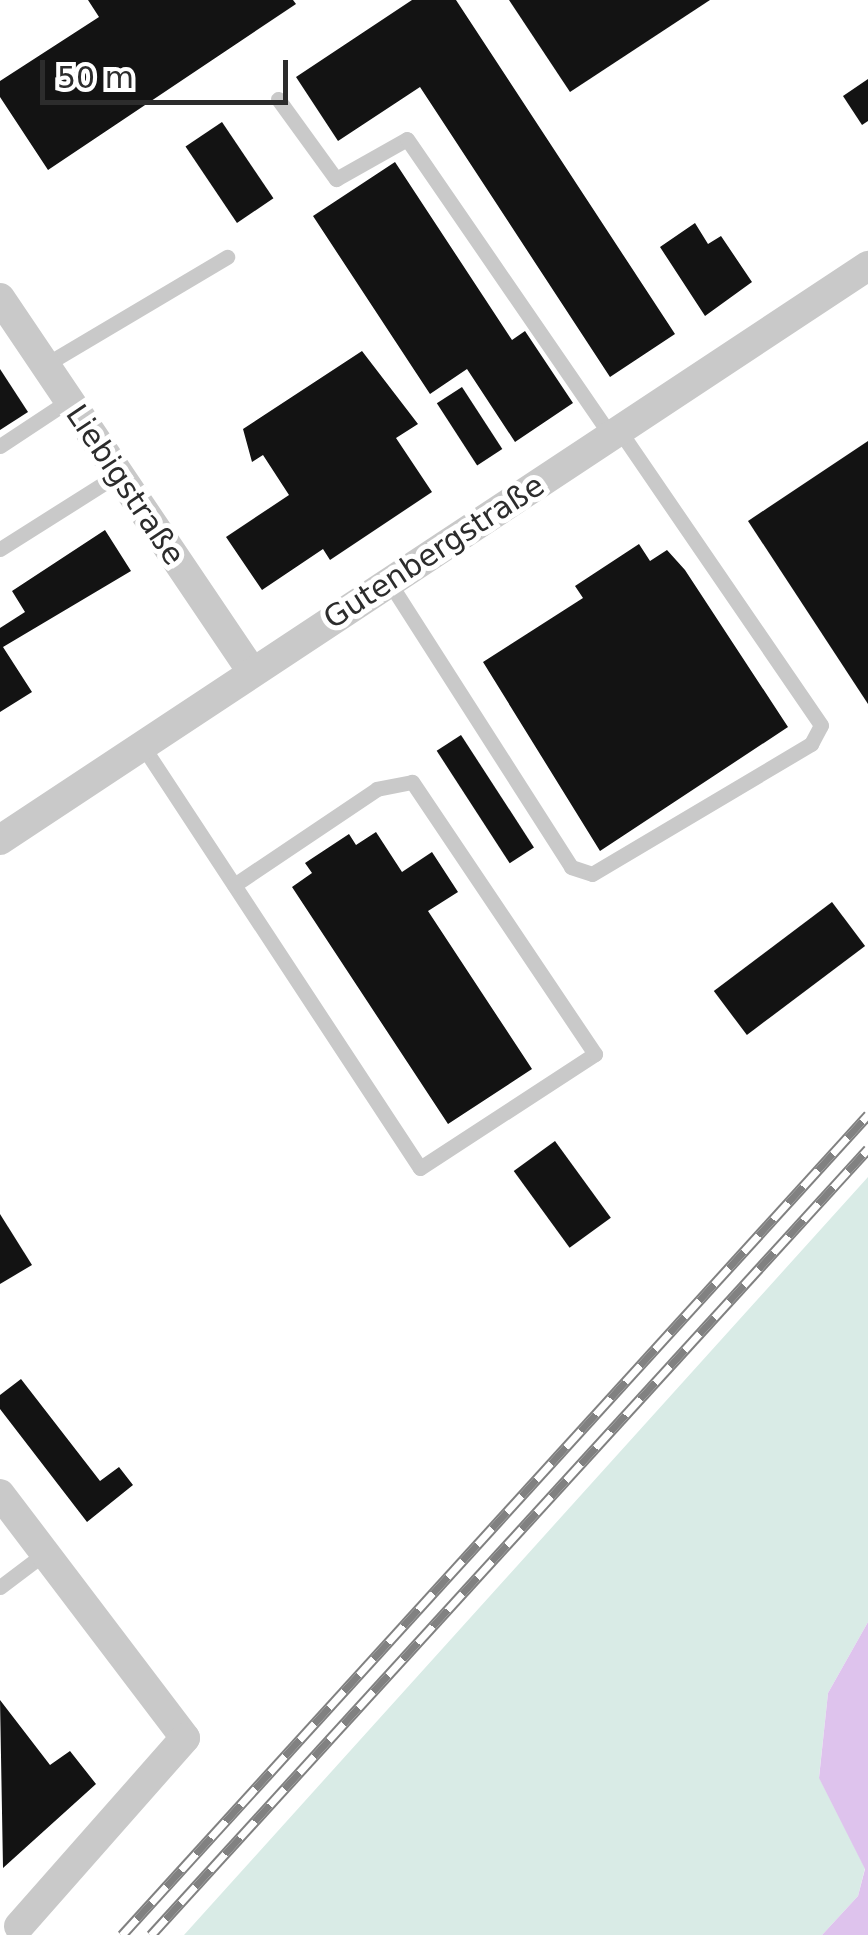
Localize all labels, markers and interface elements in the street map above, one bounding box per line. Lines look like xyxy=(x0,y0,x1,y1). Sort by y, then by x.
scale bar xyxy=(45,40,292,102)
text: 50 m xyxy=(57,60,134,95)
street label: Liebigstraße xyxy=(58,398,192,572)
street label: Gutenbergstraße xyxy=(317,467,551,637)

